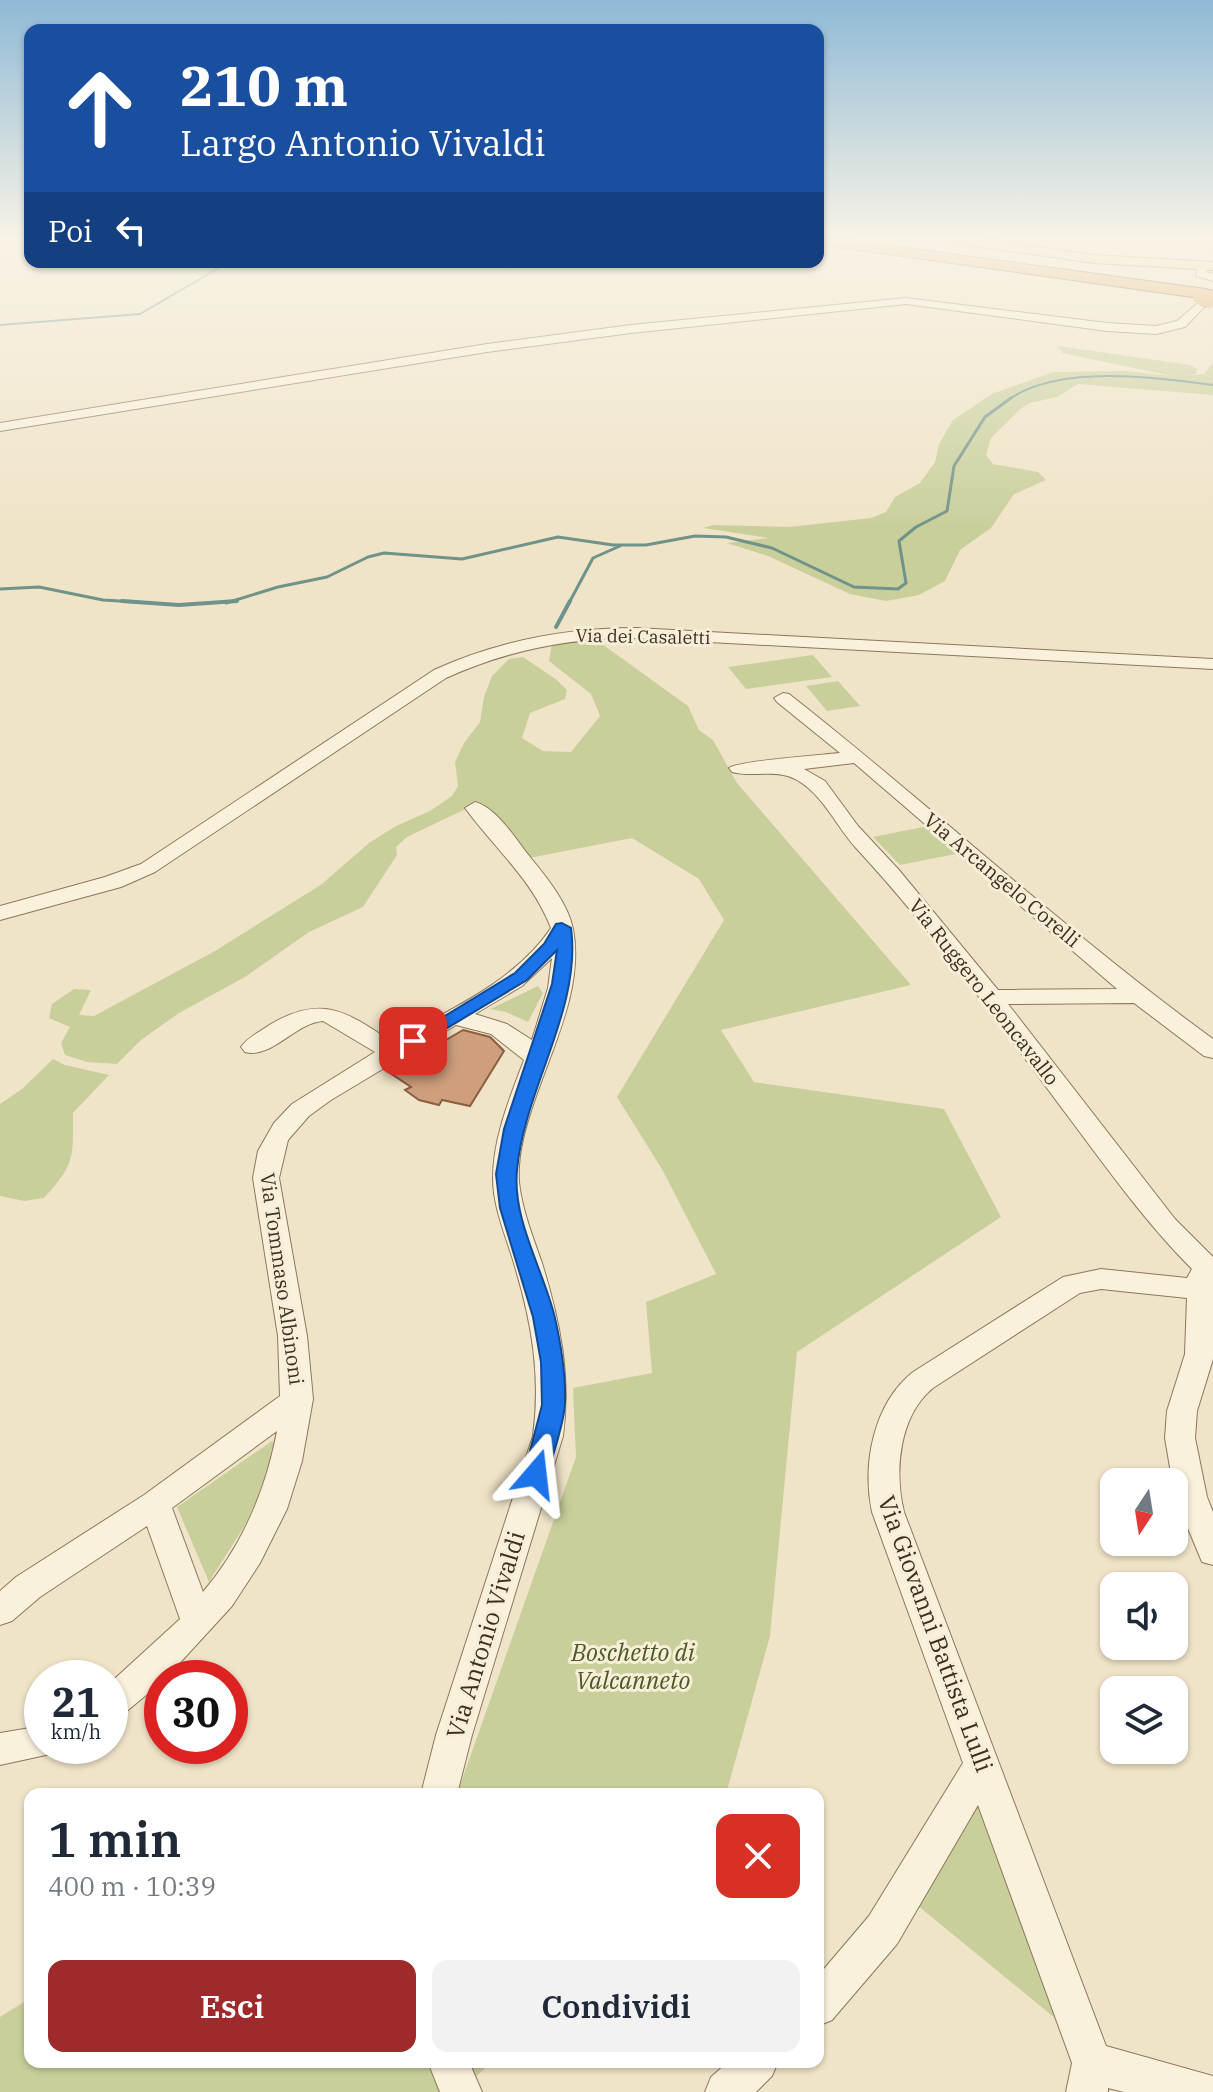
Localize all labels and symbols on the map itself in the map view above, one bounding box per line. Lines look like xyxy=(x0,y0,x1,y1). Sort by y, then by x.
street label: Via dei Casaletti xyxy=(575,624,711,649)
street label: Via Arcangelo Corelli xyxy=(918,806,1086,953)
street label: Via Ruggero Leoncavallo xyxy=(903,893,1066,1091)
pin xyxy=(379,1007,447,1075)
street label: Via Tommaso Albinoni xyxy=(254,1171,311,1387)
position arrow xyxy=(494,1432,578,1516)
north arrow xyxy=(1100,1468,1188,1556)
street label: Via Giovanni Battista Lulli xyxy=(871,1491,1001,1776)
street label: Via Antonio Vivaldi xyxy=(438,1527,532,1742)
park label: Boschetto di Valcanneto xyxy=(570,1636,696,1696)
speed limit sign: 30 xyxy=(144,1660,248,1764)

